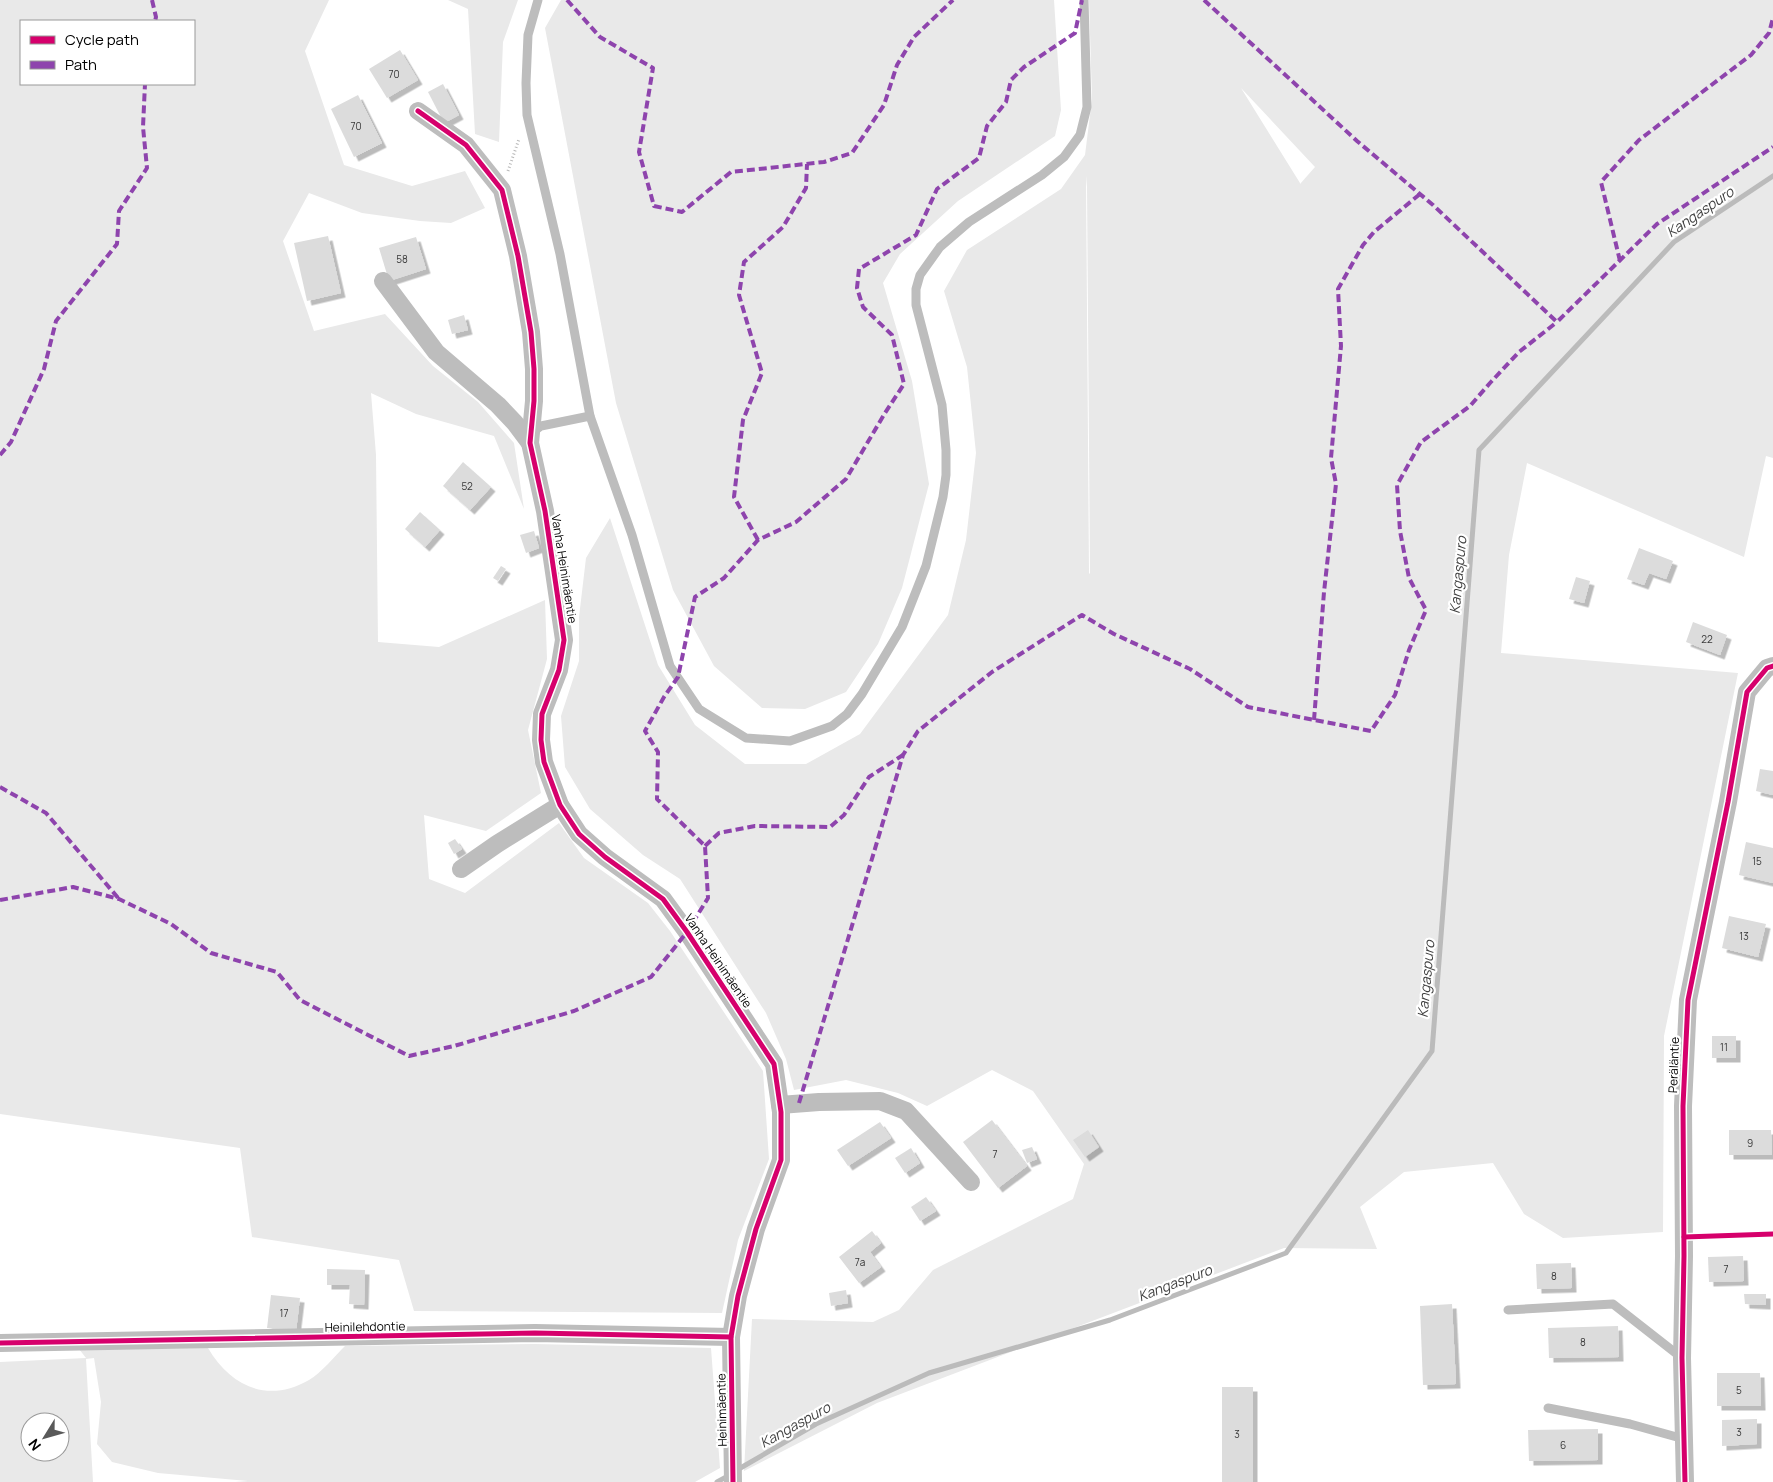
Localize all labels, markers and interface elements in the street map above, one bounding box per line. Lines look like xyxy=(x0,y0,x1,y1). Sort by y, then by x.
legend xyxy=(20,20,195,85)
text: Cycle path xyxy=(65,29,139,50)
text: Path xyxy=(65,54,97,75)
house number: 70 xyxy=(388,67,400,81)
house number: 70 xyxy=(350,119,362,133)
water label: Kangaspuro xyxy=(1662,182,1738,241)
house number: 58 xyxy=(396,252,408,266)
house number: 52 xyxy=(461,479,473,493)
street label: Vanha Heinimäentie xyxy=(547,513,581,625)
water label: Kangaspuro xyxy=(1445,535,1470,614)
house number: 22 xyxy=(1701,632,1713,646)
house number: 15 xyxy=(1752,854,1762,868)
street label: Vanha Heinimäentie xyxy=(681,910,756,1011)
house number: 13 xyxy=(1739,929,1749,943)
water label: Kangaspuro xyxy=(1413,939,1438,1018)
street label: Peräläntie xyxy=(1664,1037,1683,1093)
house number: 11 xyxy=(1720,1040,1728,1054)
house number: 9 xyxy=(1747,1136,1753,1150)
house number: 7 xyxy=(992,1147,998,1161)
house number: 7a xyxy=(855,1255,865,1269)
water label: Kangaspuro xyxy=(1135,1260,1215,1305)
house number: 7 xyxy=(1723,1262,1729,1276)
house number: 8 xyxy=(1551,1269,1557,1283)
house number: 17 xyxy=(280,1306,288,1320)
street label: Heinilehdontie xyxy=(324,1317,406,1336)
house number: 8 xyxy=(1580,1335,1586,1349)
street label: Heinimäentie xyxy=(712,1373,731,1447)
house number: 5 xyxy=(1736,1383,1742,1397)
water label: Kangaspuro xyxy=(756,1397,834,1452)
north arrow xyxy=(20,1412,70,1462)
house number: 3 xyxy=(1736,1425,1742,1439)
house number: 3 xyxy=(1234,1427,1240,1441)
text: N xyxy=(24,1435,45,1455)
house number: 6 xyxy=(1560,1438,1566,1452)

